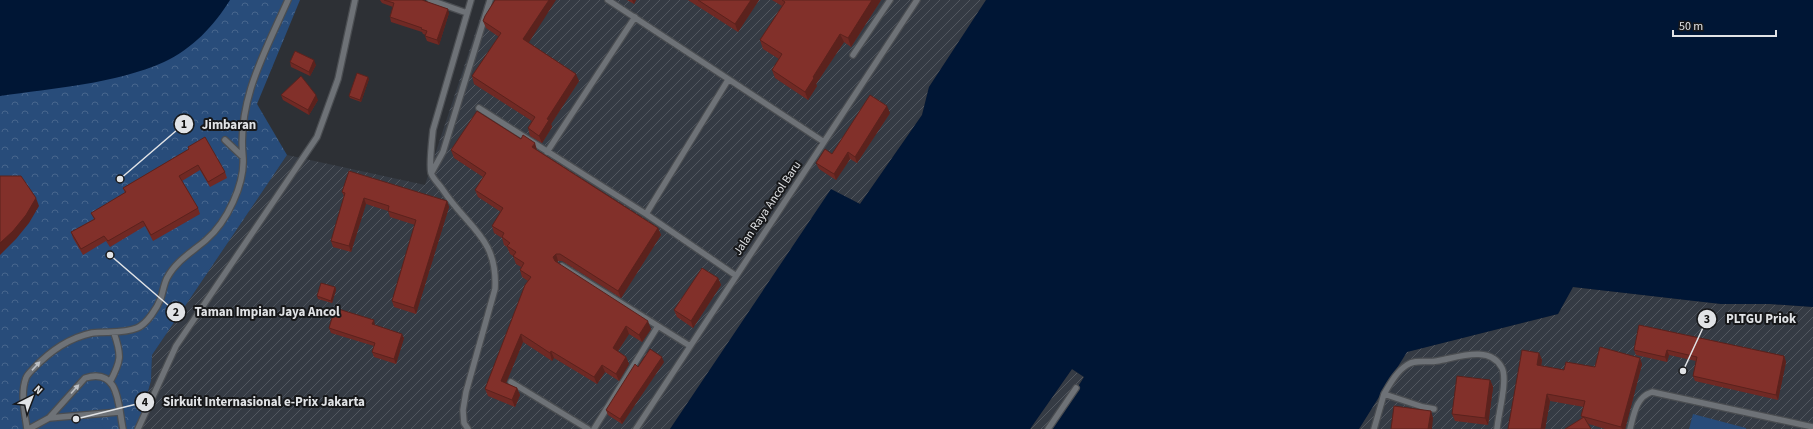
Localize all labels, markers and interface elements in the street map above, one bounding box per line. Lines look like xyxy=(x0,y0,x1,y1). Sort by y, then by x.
scale bar xyxy=(1673,12,1776,38)
text: 50 m xyxy=(1679,18,1703,35)
callout: Jimbaran xyxy=(174,112,264,137)
text: 1 xyxy=(181,116,187,133)
text: Jimbaran xyxy=(202,116,256,134)
street label: Jalan Raya Ancol Baru xyxy=(729,158,805,259)
callout: Taman Impian Jaya Ancol xyxy=(166,299,347,324)
text: Taman Impian Jaya Ancol xyxy=(194,303,340,321)
text: 2 xyxy=(173,304,179,321)
callout: PLTGU Priok xyxy=(1697,306,1804,331)
text: PLTGU Priok xyxy=(1726,310,1797,328)
text: 3 xyxy=(1704,311,1710,328)
one-way arrow xyxy=(31,361,40,371)
north arrow xyxy=(12,377,52,417)
text: N xyxy=(31,382,46,398)
one-way arrow xyxy=(70,384,80,394)
callout: Sirkuit Internasional e-Prix Jakarta xyxy=(135,389,373,414)
text: Sirkuit Internasional e-Prix Jakarta xyxy=(163,393,365,411)
text: 4 xyxy=(142,394,149,411)

